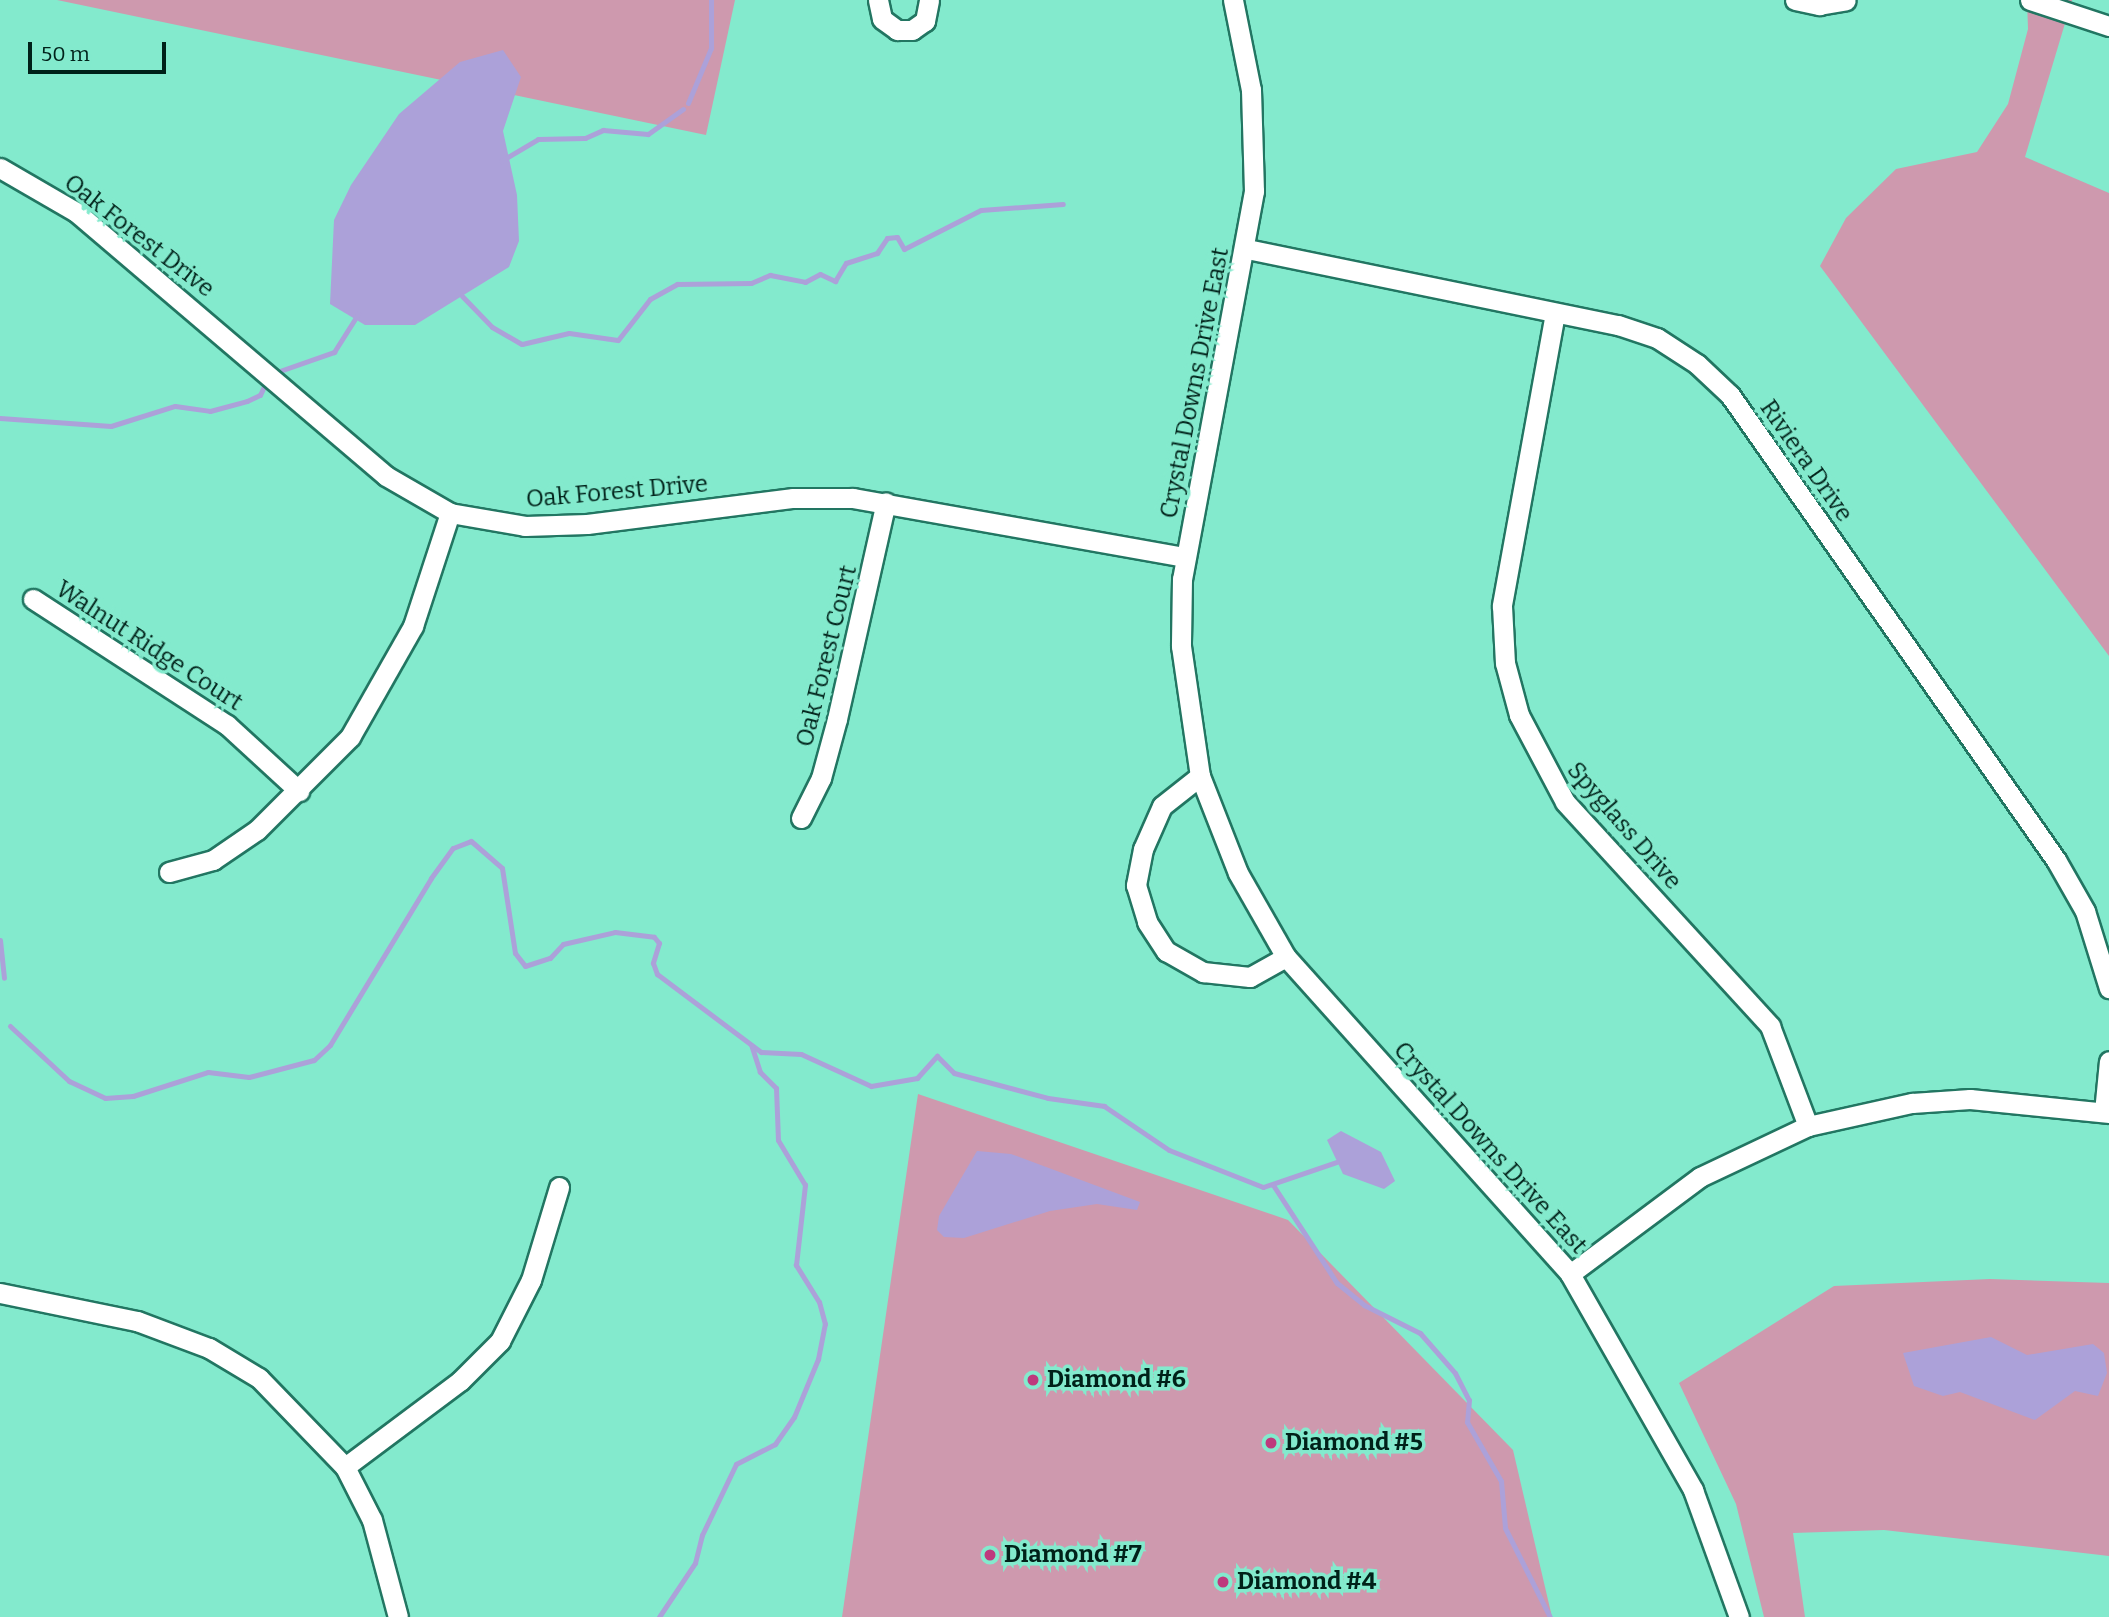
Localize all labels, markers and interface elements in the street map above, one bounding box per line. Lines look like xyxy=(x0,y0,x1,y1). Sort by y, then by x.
scale bar xyxy=(32,28,170,72)
text: 50 m xyxy=(41,41,90,67)
street label: Oak Forest Drive xyxy=(58,169,220,303)
street label: Crystal Downs Drive East xyxy=(1155,245,1235,521)
street label: Riviera Drive xyxy=(1754,395,1858,527)
street label: Oak Forest Drive xyxy=(525,470,709,514)
street label: Oak Forest Court xyxy=(791,562,863,750)
street label: Walnut Ridge Court xyxy=(50,575,248,717)
street label: Spyglass Drive xyxy=(1561,756,1687,896)
street label: Crystal Downs Drive East xyxy=(1387,1036,1593,1260)
place label: Diamond #6 xyxy=(1047,1366,1186,1394)
marker: Diamond #6 xyxy=(1025,1372,1041,1388)
place label: Diamond #5 xyxy=(1285,1429,1423,1457)
marker: Diamond #5 xyxy=(1263,1435,1279,1451)
place label: Diamond #7 xyxy=(1004,1541,1142,1569)
marker: Diamond #7 xyxy=(982,1547,998,1563)
place label: Diamond #4 xyxy=(1237,1568,1376,1596)
marker: Diamond #4 xyxy=(1215,1574,1231,1590)

